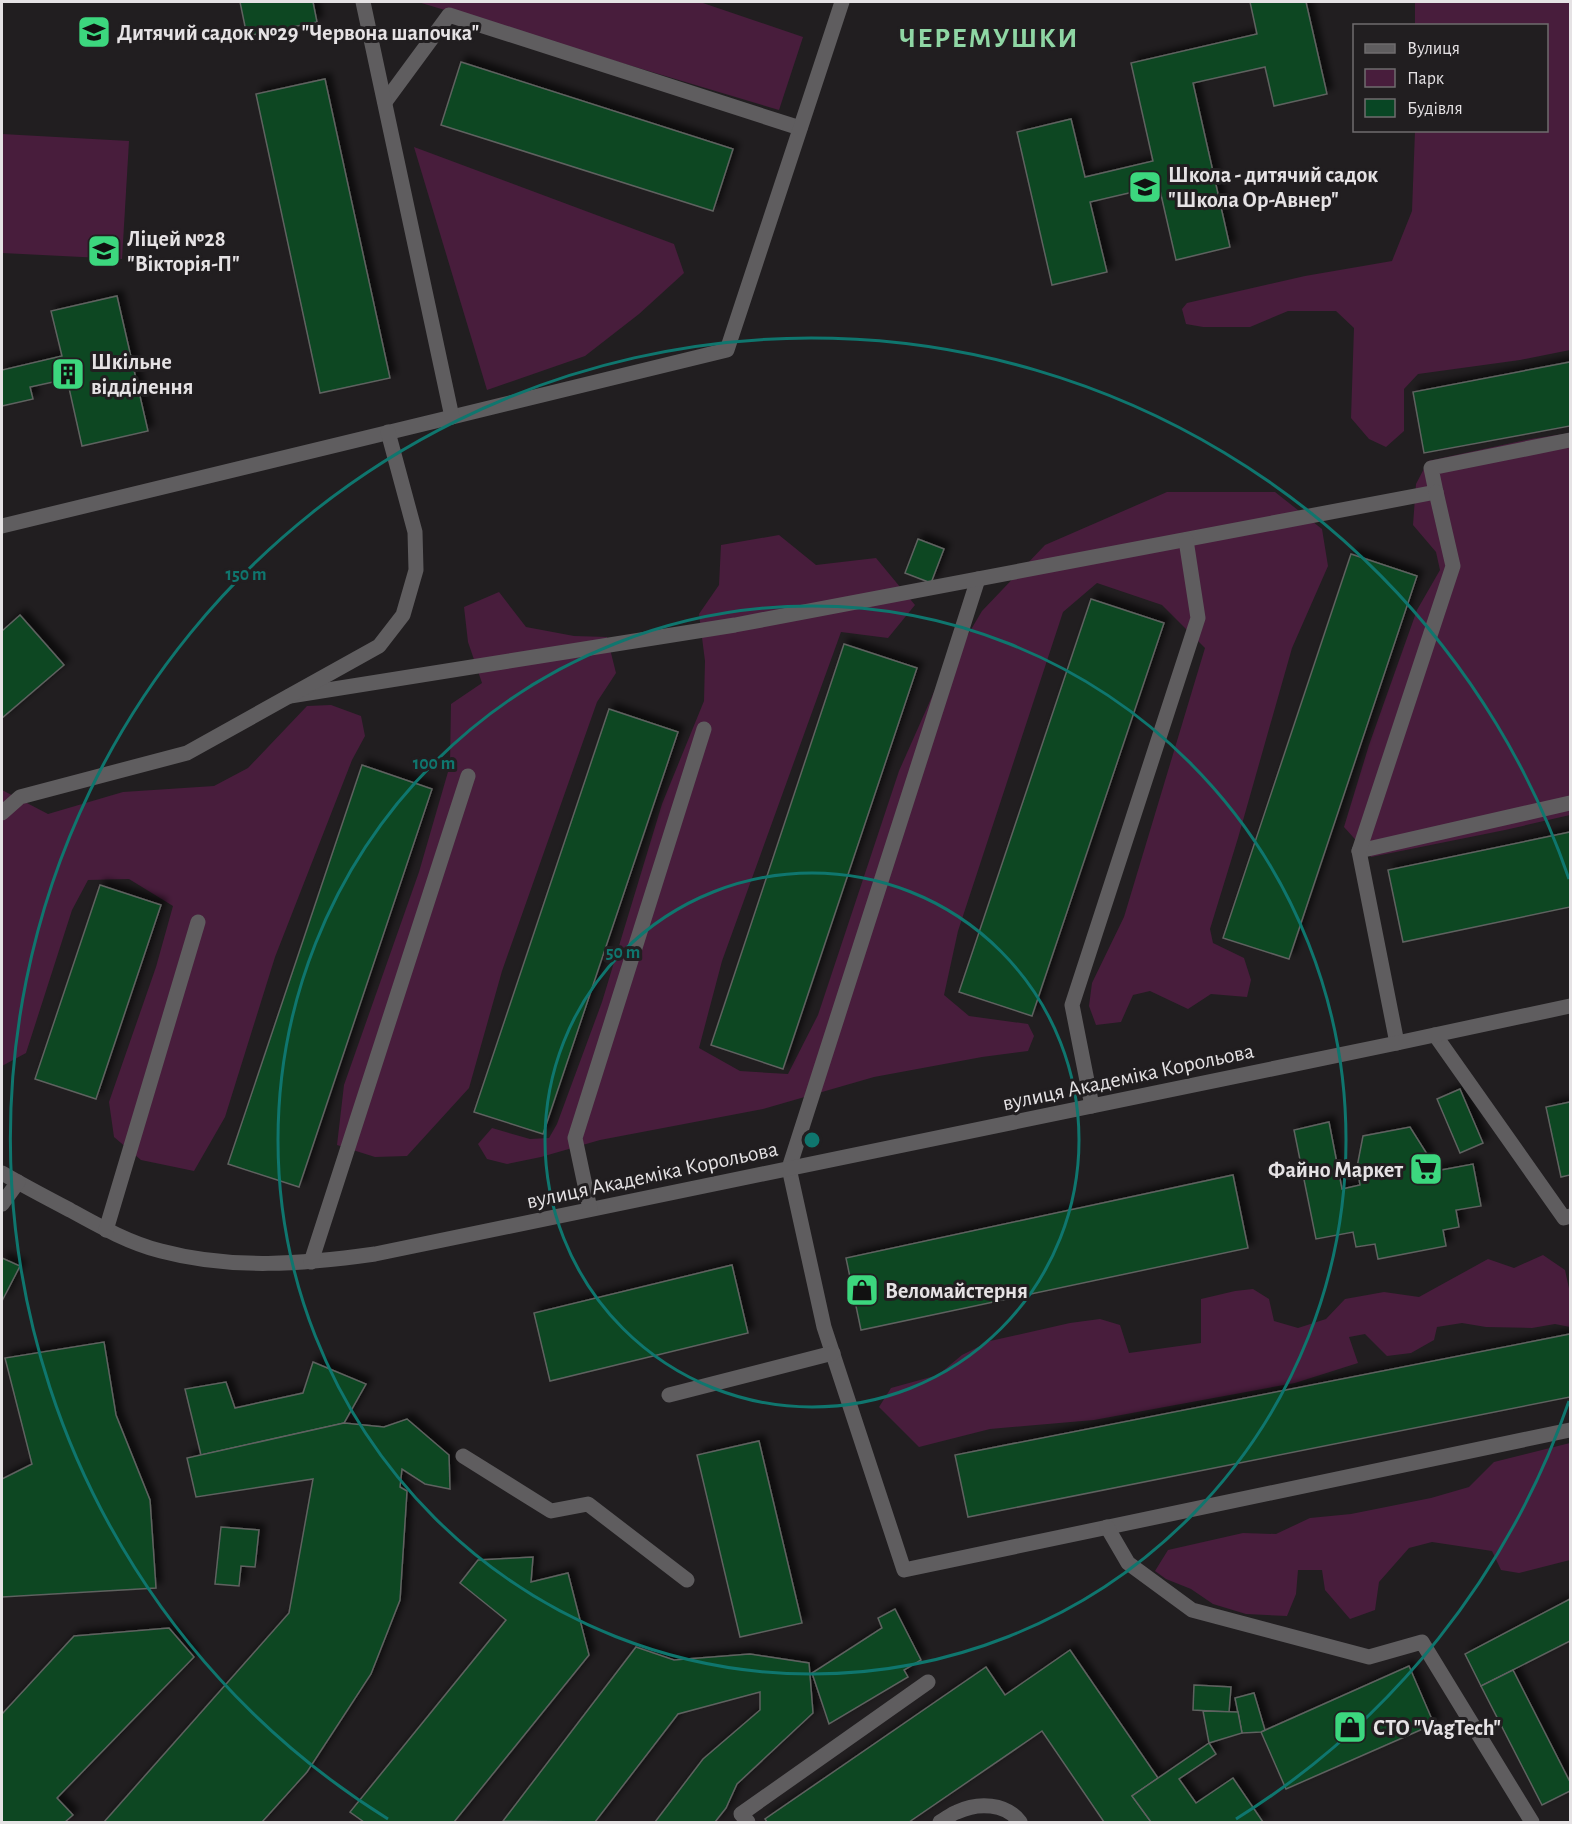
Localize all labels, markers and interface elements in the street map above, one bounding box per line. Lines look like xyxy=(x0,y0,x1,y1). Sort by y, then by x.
school or university icon: Дитячий садок №29 "Червона шапочка" xyxy=(76,14,112,50)
place label: Дитячий садок №29 "Червона шапочка" xyxy=(117,22,479,44)
legend xyxy=(1353,24,1548,132)
district label: ЧЕРЕМУШКИ xyxy=(899,25,1079,53)
text: Вулиця xyxy=(1407,40,1460,58)
text: Парк xyxy=(1407,70,1445,88)
text: Будівля xyxy=(1407,100,1463,118)
place label: Школа - дитячий садок "Школа Ор-Авнер" xyxy=(1168,164,1378,211)
school or university icon: Школа - дитячий садок "Школа Ор-Авнер" xyxy=(1127,169,1163,205)
place label: Ліцей №28 "Вікторія-П" xyxy=(127,228,240,275)
school or university icon: Ліцей №28 "Вікторія-П" xyxy=(86,233,122,269)
place label: Шкільне відділення xyxy=(91,351,193,398)
building icon: Шкільне відділення xyxy=(50,356,86,392)
text: 150 m xyxy=(226,566,266,584)
text: 100 m xyxy=(413,755,455,773)
text: 50 m xyxy=(606,944,640,962)
street label: вулиця Академіка Корольова xyxy=(1001,1040,1256,1114)
centre of rings xyxy=(802,1130,822,1150)
street label: вулиця Академіка Корольова xyxy=(525,1138,780,1212)
supermarket icon: Файно Маркет xyxy=(1408,1151,1444,1187)
place label: Файно Маркет xyxy=(1268,1159,1403,1181)
shop icon: Веломайстерня xyxy=(844,1272,880,1308)
place label: Веломайстерня xyxy=(885,1280,1028,1302)
shop icon: СТО "VagTech" xyxy=(1332,1709,1368,1745)
place label: СТО "VagTech" xyxy=(1373,1717,1501,1739)

